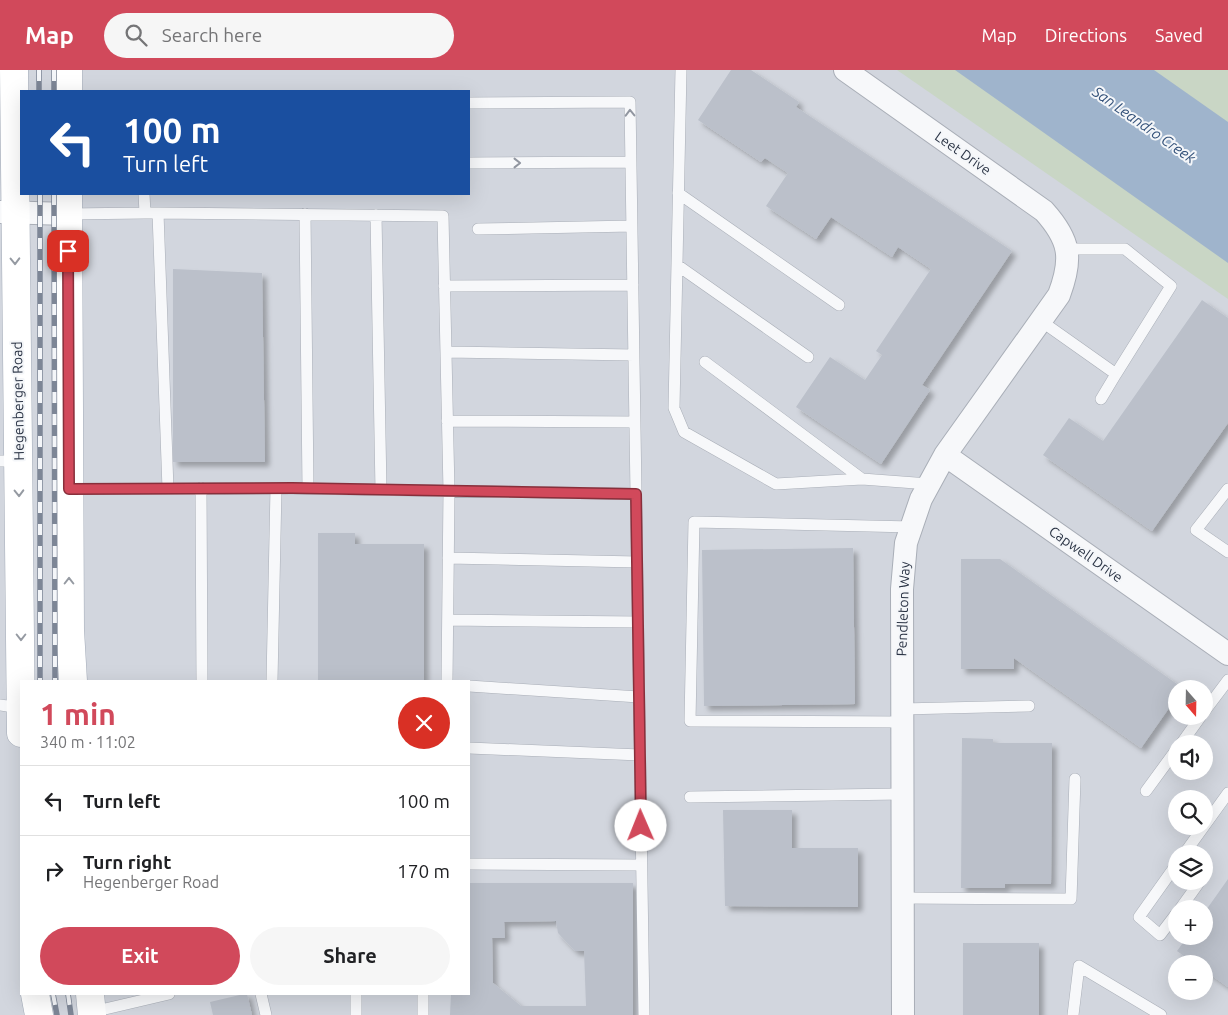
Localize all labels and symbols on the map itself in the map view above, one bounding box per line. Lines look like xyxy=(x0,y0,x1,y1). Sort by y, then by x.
water label: San Leandro Creek xyxy=(1089,82,1199,167)
one-way arrow xyxy=(625,109,635,117)
street label: Leet Drive xyxy=(932,128,994,178)
one-way arrow xyxy=(514,158,522,168)
pin xyxy=(47,230,89,272)
one-way arrow xyxy=(10,258,20,265)
street label: Hegenberger Road xyxy=(9,341,27,461)
one-way arrow xyxy=(14,489,25,497)
street label: Capwell Drive xyxy=(1046,523,1126,585)
street label: Pendleton Way xyxy=(893,561,913,657)
one-way arrow xyxy=(64,577,74,584)
one-way arrow xyxy=(16,633,26,641)
north arrow xyxy=(1168,680,1212,725)
position arrow xyxy=(614,799,666,851)

